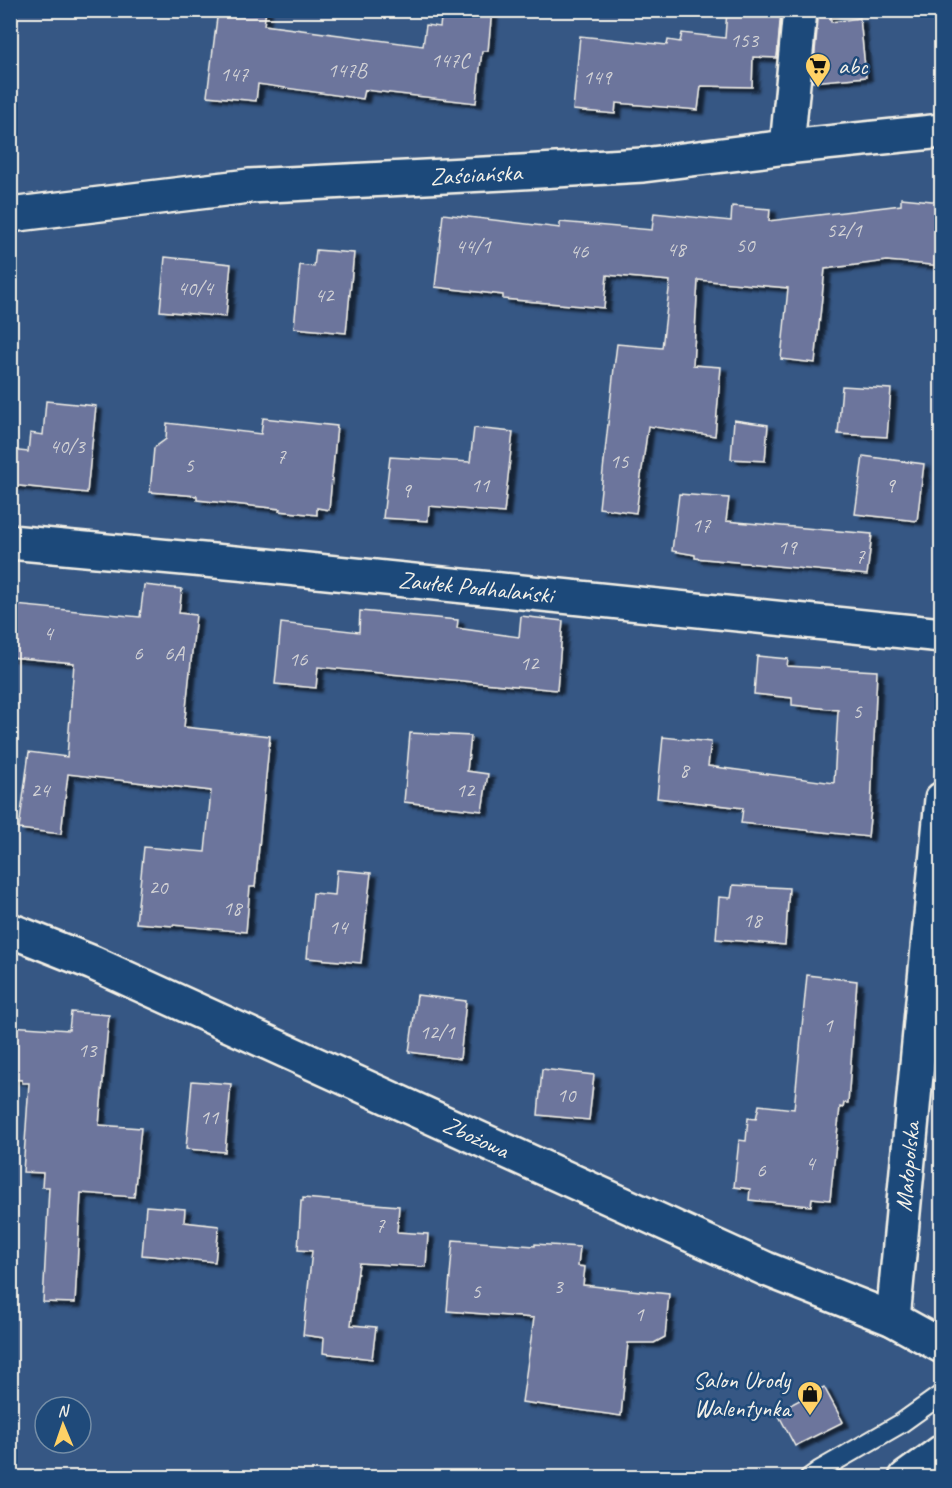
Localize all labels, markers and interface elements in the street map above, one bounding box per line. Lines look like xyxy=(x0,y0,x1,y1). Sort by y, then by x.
house number: 153 xyxy=(730,27,760,53)
house number: 147C xyxy=(431,47,471,73)
supermarket icon: abc xyxy=(803,51,833,89)
place label: abc xyxy=(838,51,869,81)
house number: 147B xyxy=(327,57,369,83)
house number: 147 xyxy=(220,61,250,87)
house number: 149 xyxy=(583,64,613,90)
street label: Zaściańska xyxy=(429,157,524,192)
house number: 52/1 xyxy=(826,217,863,243)
house number: 50 xyxy=(736,232,756,258)
house number: 44/1 xyxy=(455,233,492,259)
house number: 48 xyxy=(667,236,688,262)
house number: 46 xyxy=(570,238,589,264)
house number: 40/4 xyxy=(177,275,215,301)
house number: 42 xyxy=(315,282,335,308)
house number: 40/3 xyxy=(49,433,86,459)
house number: 7 xyxy=(276,443,287,469)
house number: 15 xyxy=(610,448,630,474)
house number: 5 xyxy=(184,452,195,478)
house number: 11 xyxy=(471,472,491,498)
house number: 9 xyxy=(885,472,896,498)
house number: 9 xyxy=(401,477,412,503)
house number: 17 xyxy=(692,512,712,538)
house number: 19 xyxy=(778,534,798,560)
house number: 7 xyxy=(855,543,866,569)
street label: Zaułek Podhalański xyxy=(397,564,557,610)
house number: 4 xyxy=(43,620,55,646)
house number: 6 xyxy=(133,640,143,666)
house number: 6A xyxy=(164,640,185,666)
house number: 16 xyxy=(289,646,308,672)
house number: 12 xyxy=(520,650,540,676)
house number: 5 xyxy=(852,698,863,724)
house number: 8 xyxy=(679,757,691,783)
house number: 24 xyxy=(31,777,52,803)
house number: 12 xyxy=(456,777,476,803)
house number: 20 xyxy=(149,874,169,900)
house number: 18 xyxy=(223,895,244,921)
house number: 18 xyxy=(743,907,764,933)
house number: 14 xyxy=(329,914,350,940)
house number: 1 xyxy=(823,1012,834,1038)
house number: 12/1 xyxy=(419,1019,456,1045)
house number: 13 xyxy=(78,1037,98,1063)
house number: 10 xyxy=(557,1082,577,1108)
house number: 11 xyxy=(200,1104,220,1130)
street label: Zbożowa xyxy=(438,1109,515,1166)
street label: Małopolska xyxy=(888,1118,927,1213)
house number: 4 xyxy=(805,1150,817,1176)
house number: 6 xyxy=(756,1157,766,1183)
house number: 7 xyxy=(375,1212,386,1238)
house number: 3 xyxy=(553,1273,564,1299)
house number: 5 xyxy=(471,1278,482,1304)
house number: 1 xyxy=(634,1301,645,1327)
place label: Salon Urody Walentynka xyxy=(693,1365,792,1423)
shop icon: Salon Urody Walentynka xyxy=(795,1379,825,1417)
north arrow xyxy=(33,1395,93,1455)
text: N xyxy=(57,1401,71,1421)

